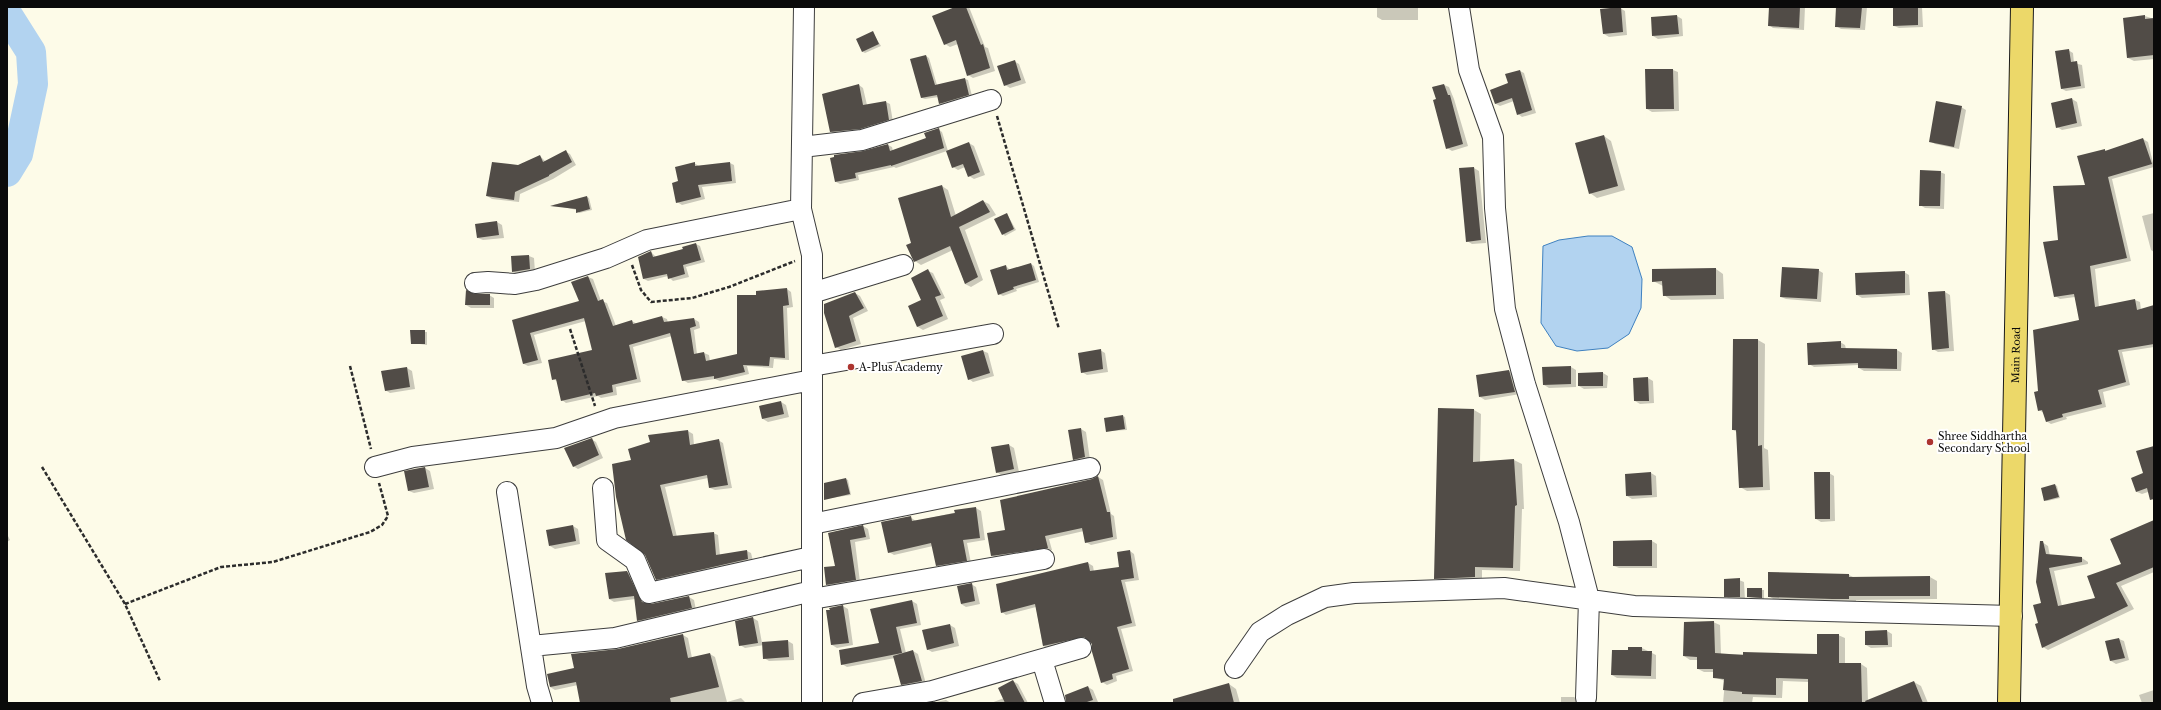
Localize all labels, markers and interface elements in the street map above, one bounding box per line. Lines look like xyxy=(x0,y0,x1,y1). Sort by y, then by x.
street label: Main Road xyxy=(2008,327,2023,383)
place label: A-Plus Academy xyxy=(858,361,943,374)
marker: A-Plus Academy xyxy=(846,362,856,372)
place label: Shree Siddhartha Secondary School xyxy=(1938,430,2030,455)
marker: Shree Siddhartha Secondary School xyxy=(1925,437,1935,447)

